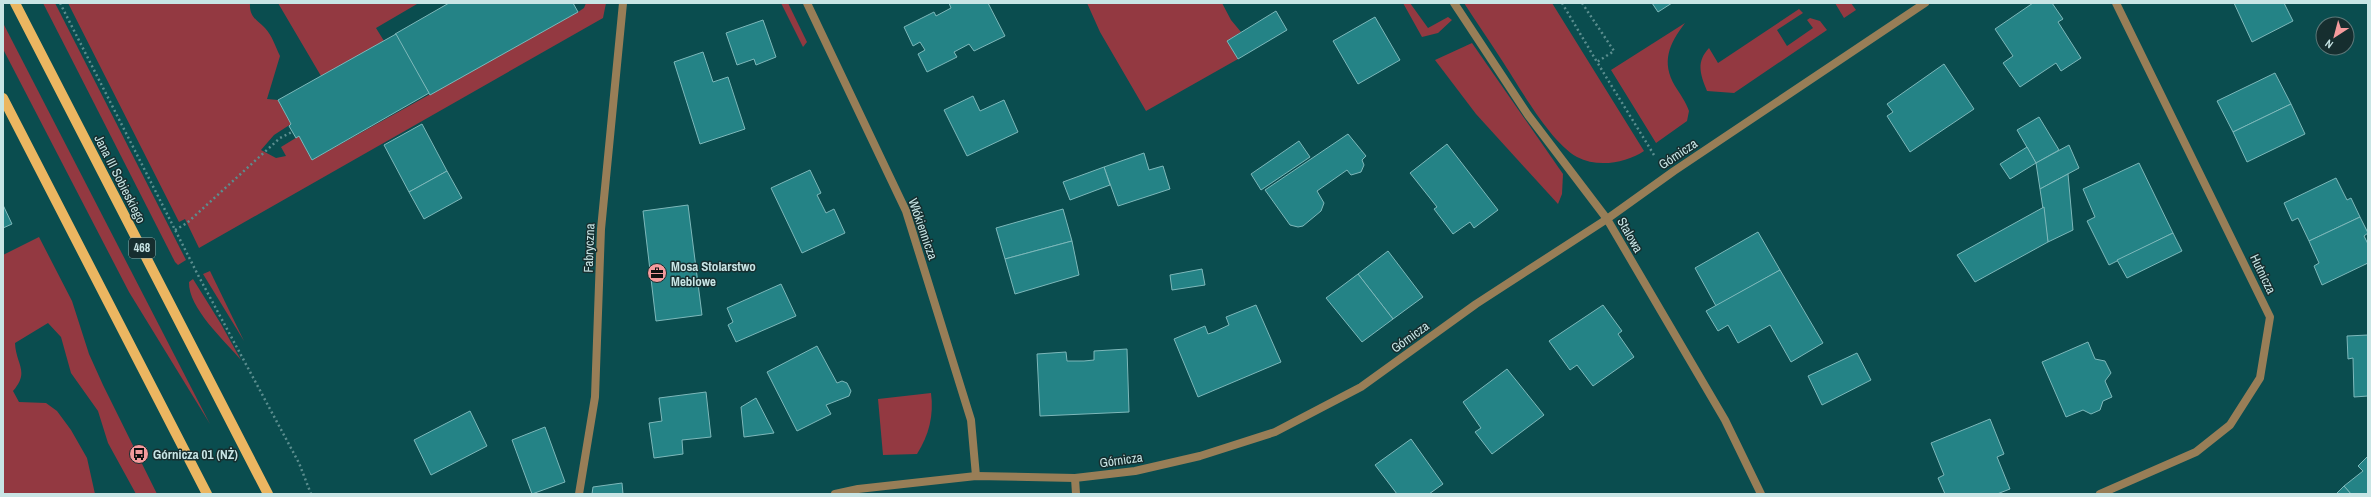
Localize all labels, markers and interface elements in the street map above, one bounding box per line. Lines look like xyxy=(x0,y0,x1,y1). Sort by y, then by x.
north arrow xyxy=(2315,16,2355,56)
text: N xyxy=(2322,37,2336,52)
street label: Jana III Sobieskiego xyxy=(90,132,150,226)
street label: Górnicza xyxy=(1655,135,1701,173)
street label: Włókiennicza xyxy=(905,196,941,262)
street label: Stalowa xyxy=(1613,214,1647,256)
street label: Fabryczna xyxy=(580,223,598,273)
road number: 468 xyxy=(129,238,155,258)
street label: Hutnicza xyxy=(2246,251,2280,297)
place label: Mosa Stolarstwo Meblowe xyxy=(671,258,756,290)
office icon: Mosa Stolarstwo Meblowe xyxy=(646,262,668,284)
street label: Górnicza xyxy=(1388,317,1433,357)
bus stop icon: Górnicza 01 (NŻ) xyxy=(128,443,150,465)
place label: Górnicza 01 (NŻ) xyxy=(153,446,238,463)
street label: Górnicza xyxy=(1098,449,1144,471)

